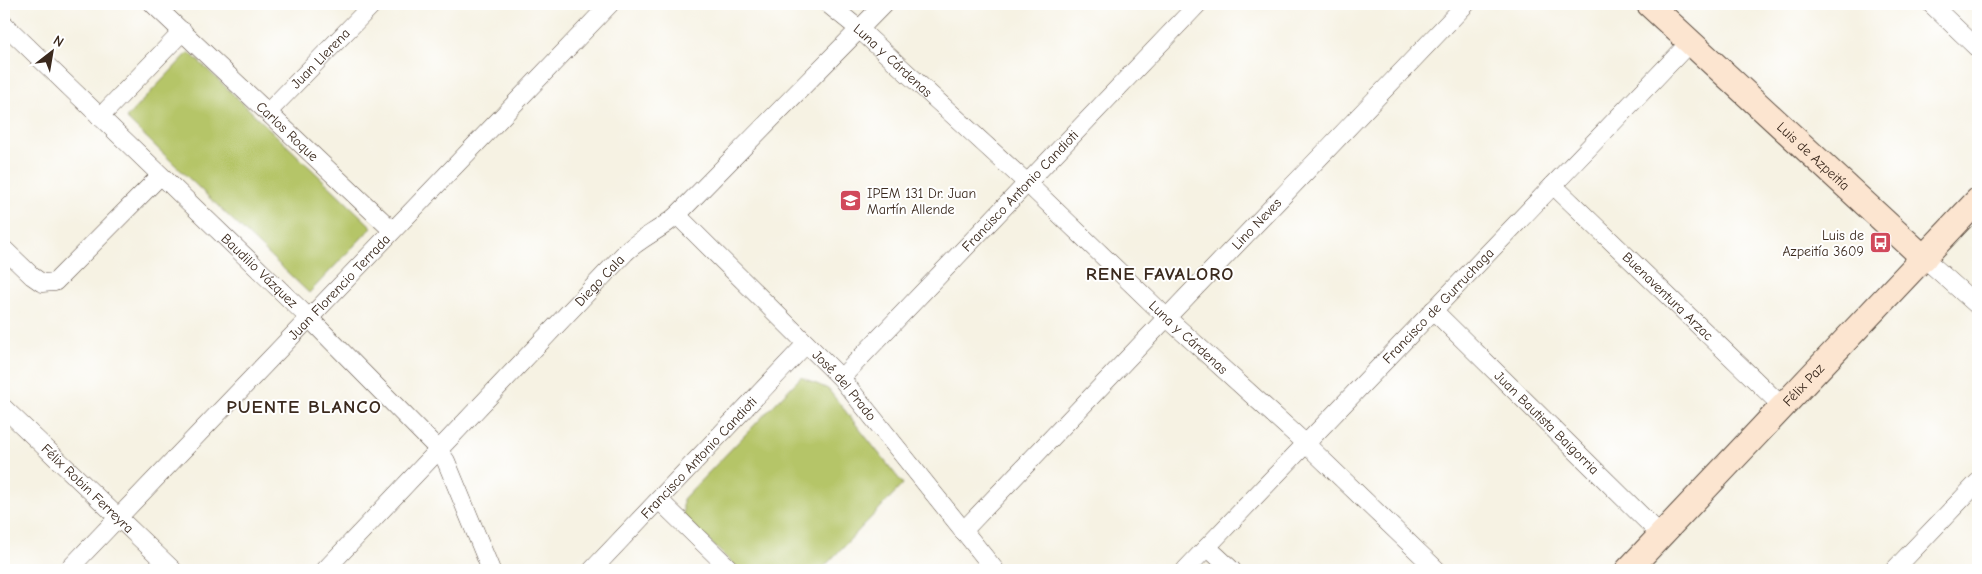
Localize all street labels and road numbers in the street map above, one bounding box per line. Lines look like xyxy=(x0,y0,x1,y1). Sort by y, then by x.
street label: Luna y Cárdenas xyxy=(850,20,936,101)
street label: Juan Llerena xyxy=(287,24,353,92)
street label: Carlos Roque xyxy=(253,98,322,165)
street label: Luis de Azpeitía xyxy=(1774,118,1854,194)
street label: Francisco Antonio Candioti xyxy=(958,126,1082,255)
street label: Lino Neves xyxy=(1228,194,1285,253)
street label: Baudilio Vázquez xyxy=(218,230,301,311)
street label: Juan Florencio Terrada xyxy=(285,230,394,343)
street label: Francisco de Gurruchaga xyxy=(1379,244,1497,367)
street label: Buenaventura Arzac xyxy=(1619,248,1717,344)
street label: Diego Cala xyxy=(571,251,628,310)
street label: Luna y Cárdenas xyxy=(1146,297,1232,378)
street label: José del Prado xyxy=(809,346,880,424)
street label: Félix Paz xyxy=(1779,360,1827,410)
street label: Juan Bautista Baigorria xyxy=(1491,367,1603,478)
street label: Francisco Antonio Candioti xyxy=(637,393,760,522)
street label: Félix Robin Ferreyra xyxy=(38,440,138,536)

